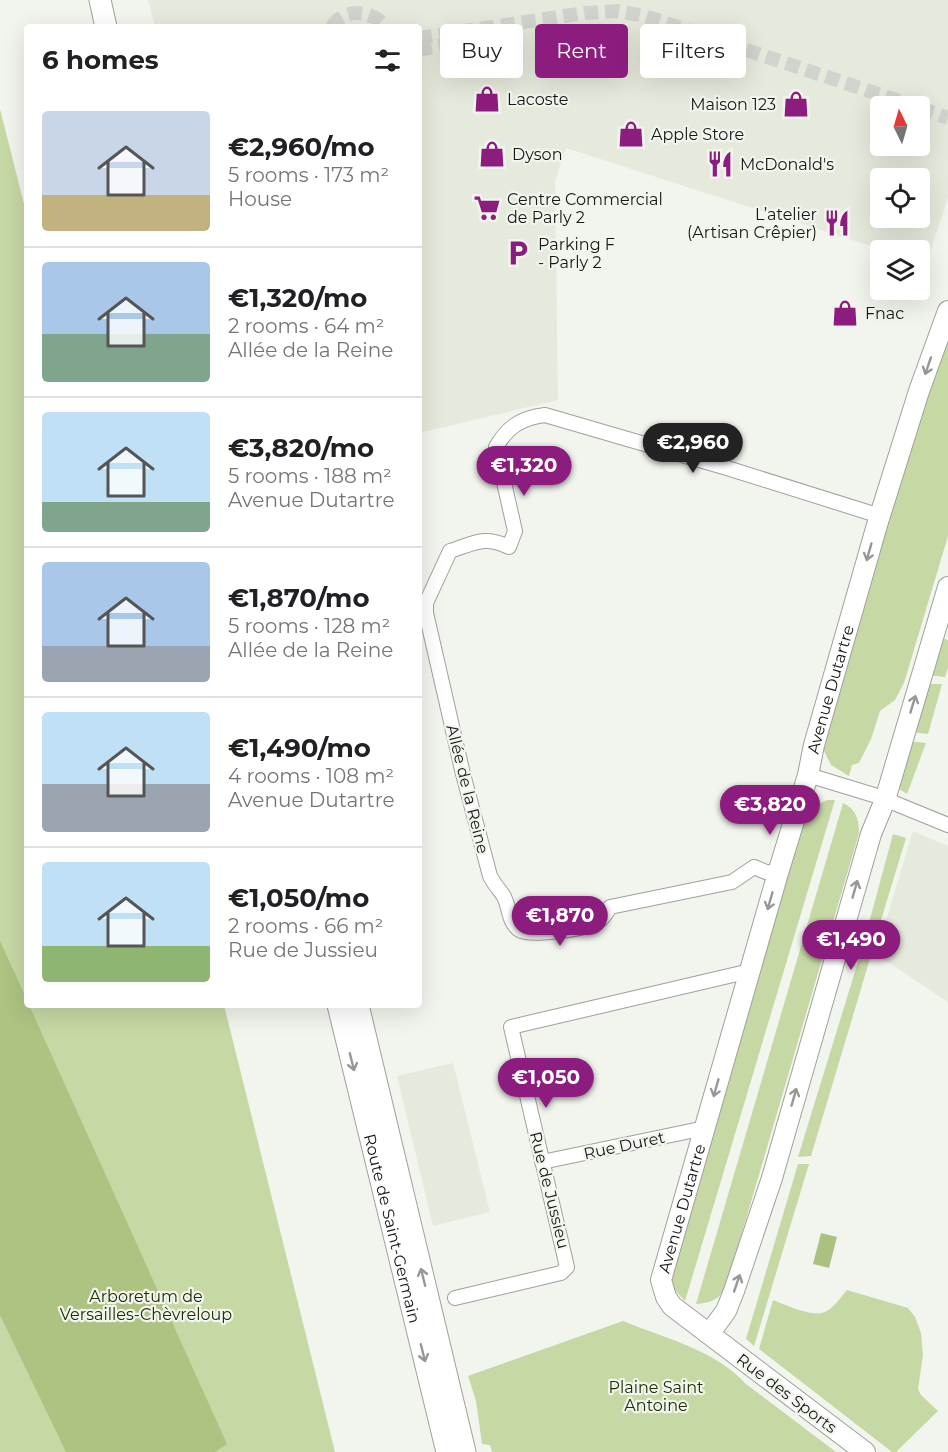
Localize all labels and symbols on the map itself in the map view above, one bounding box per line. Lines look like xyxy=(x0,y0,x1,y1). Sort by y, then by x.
shop icon: Lacoste xyxy=(472,84,502,114)
shop icon: Maison 123 xyxy=(781,89,811,119)
place label: Lacoste xyxy=(507,90,568,109)
place label: Maison 123 xyxy=(690,95,776,114)
north arrow xyxy=(870,96,930,156)
shop icon: Apple Store xyxy=(616,119,646,149)
place label: Apple Store xyxy=(651,125,744,144)
shop icon: Dyson xyxy=(477,139,507,169)
place label: Dyson xyxy=(512,145,562,164)
restaurant icon: McDonald's xyxy=(705,149,735,179)
place label: McDonald's xyxy=(740,155,834,174)
place label: Centre Commercial de Parly 2 xyxy=(507,190,663,227)
supermarket icon: Centre Commercial de Parly 2 xyxy=(472,193,502,223)
place label: L’atelier (Artisan Crêpier) xyxy=(687,205,817,242)
restaurant icon: L’atelier (Artisan Crêpier) xyxy=(822,208,852,238)
place label: Parking F - Parly 2 xyxy=(538,235,615,272)
parking icon: Parking F - Parly 2 xyxy=(503,238,533,268)
shop icon: Fnac xyxy=(830,298,860,328)
place label: Fnac xyxy=(865,304,904,323)
one-way arrow xyxy=(922,356,933,375)
pin: €2,960 xyxy=(644,423,742,474)
pin: €1,320 xyxy=(475,446,573,497)
one-way arrow xyxy=(863,542,874,561)
street label: Avenue Dutartre xyxy=(803,623,858,756)
one-way arrow xyxy=(908,695,919,714)
street label: Allée de la Reine xyxy=(442,723,493,856)
pin: €3,820 xyxy=(721,785,819,836)
one-way arrow xyxy=(850,880,861,899)
one-way arrow xyxy=(764,891,775,910)
pin: €1,870 xyxy=(511,896,609,947)
pin: €1,490 xyxy=(802,920,900,971)
one-way arrow xyxy=(347,1052,359,1071)
pin: €1,050 xyxy=(497,1058,595,1109)
one-way arrow xyxy=(710,1078,721,1097)
one-way arrow xyxy=(789,1088,800,1107)
street label: Rue Duret xyxy=(582,1128,667,1163)
street label: Rue de Jussieu xyxy=(526,1130,573,1251)
street label: Route de Saint-Germain xyxy=(360,1132,424,1325)
street label: Avenue Dutartre xyxy=(655,1142,710,1275)
one-way arrow xyxy=(416,1268,428,1287)
one-way arrow xyxy=(732,1274,743,1293)
park label: Arboretum de Versailles-Chèvreloup xyxy=(60,1287,232,1324)
one-way arrow xyxy=(418,1343,429,1363)
street label: Rue des Sports xyxy=(733,1350,841,1437)
park label: Plaine Saint Antoine xyxy=(608,1378,704,1415)

